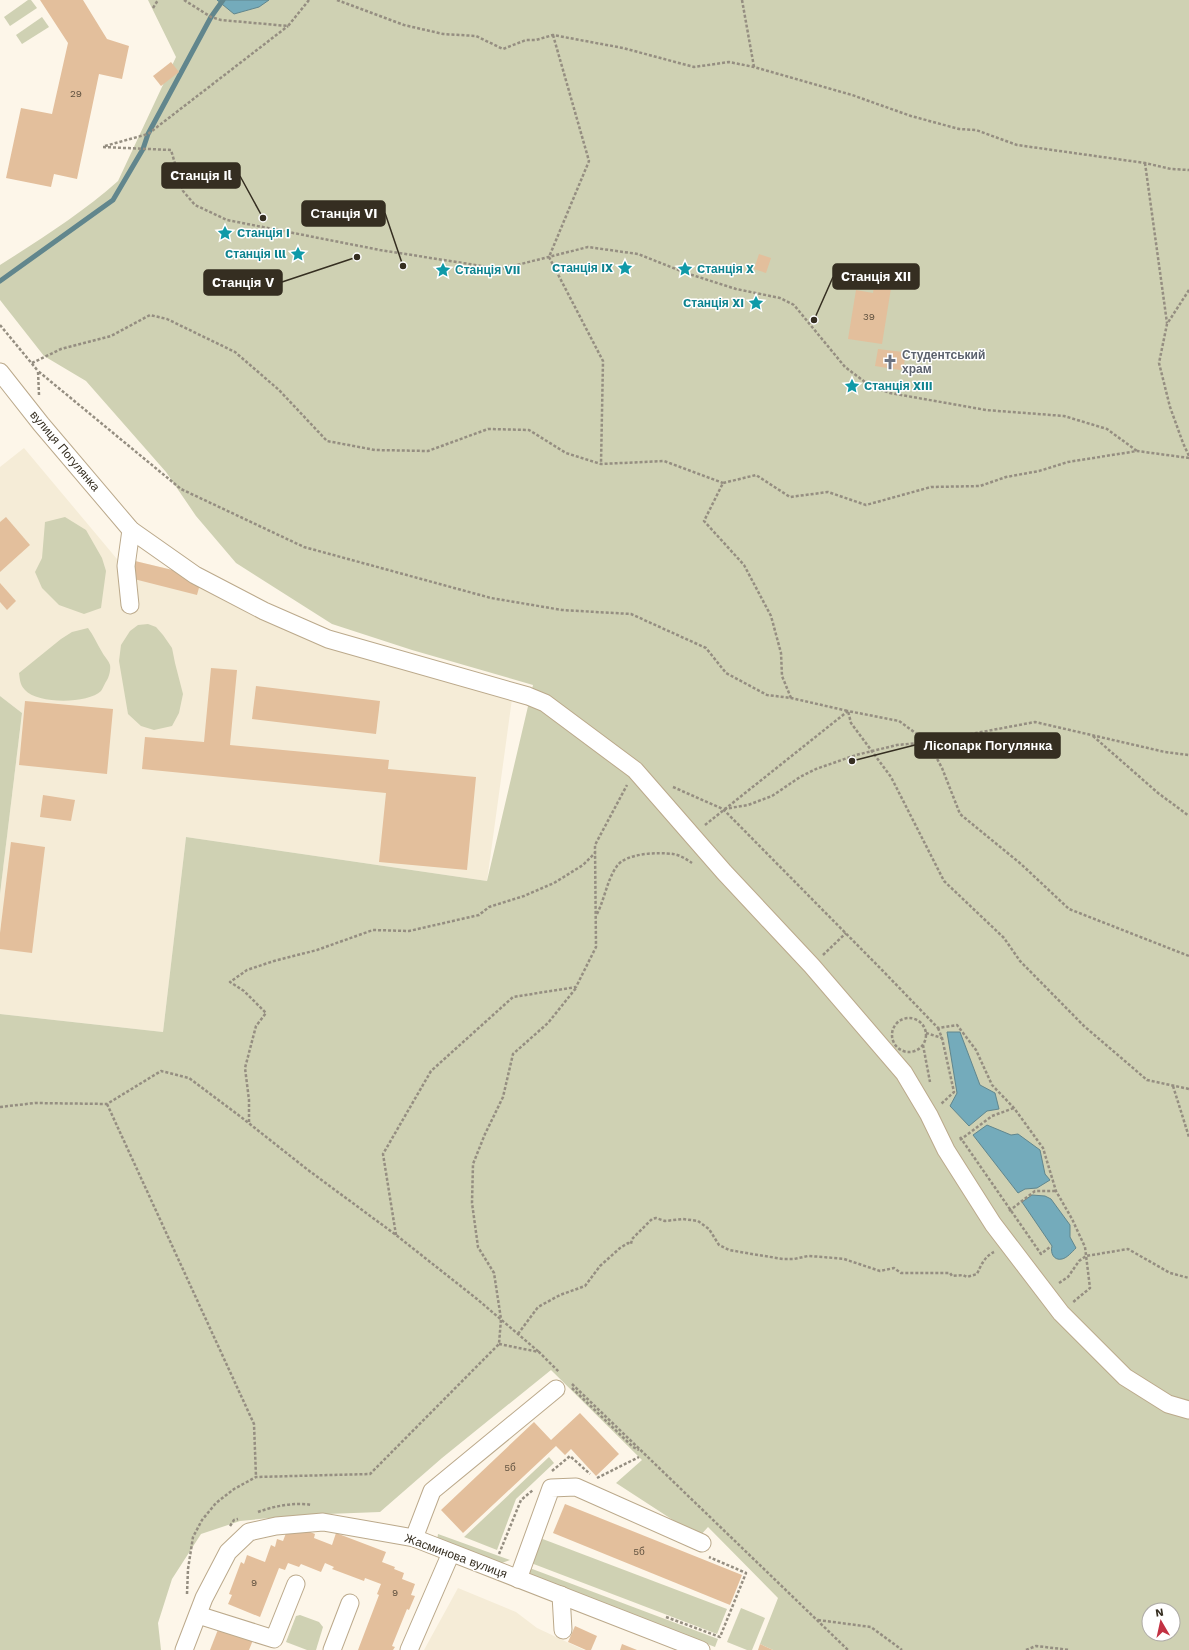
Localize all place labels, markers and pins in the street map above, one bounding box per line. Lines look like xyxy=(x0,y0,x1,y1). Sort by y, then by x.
callout: Cтанція Il xyxy=(162,163,240,188)
callout: Станція VI xyxy=(302,201,385,226)
place icon: Cтанція I xyxy=(216,224,234,242)
place label: Cтанція I xyxy=(237,226,290,240)
place icon: Cтанція lll xyxy=(289,245,307,263)
place label: Cтанція lll xyxy=(225,247,286,261)
place icon: Cтанція IX xyxy=(616,259,634,277)
place icon: Cтанція X xyxy=(676,260,694,278)
place icon: Станція VII xyxy=(434,261,452,279)
place label: Cтанція IX xyxy=(552,261,613,275)
place label: Cтанція X xyxy=(697,262,754,276)
place label: Станція VII xyxy=(455,263,520,277)
callout: Cтанція XII xyxy=(833,264,919,289)
callout: Cтанція V xyxy=(204,270,282,295)
place icon: Cтанція XI xyxy=(747,294,765,312)
place label: Cтанція XI xyxy=(683,296,744,310)
place label: Студентський храм xyxy=(902,348,985,376)
church icon: Студентський храм xyxy=(881,353,899,371)
place icon: Cтанція XIII xyxy=(843,377,861,395)
place label: Cтанція XIII xyxy=(864,379,933,393)
callout: Лісопарк Погулянка xyxy=(915,733,1060,758)

